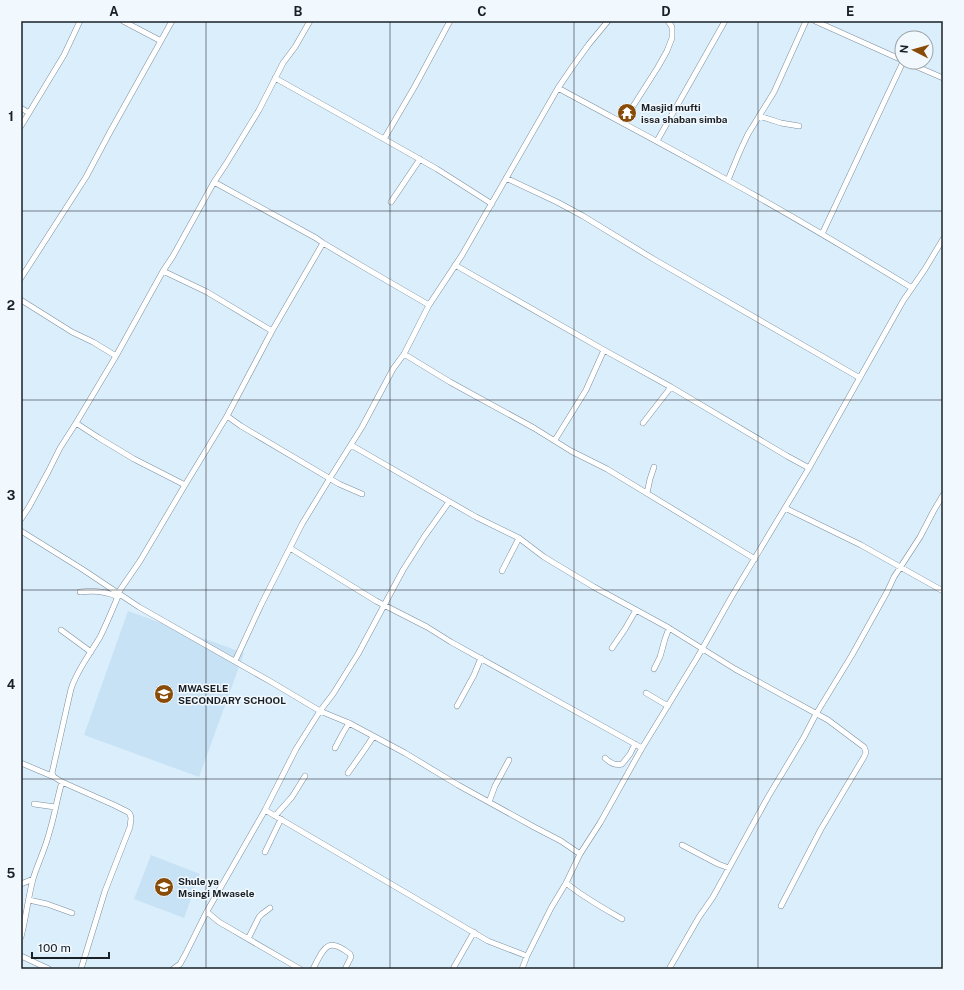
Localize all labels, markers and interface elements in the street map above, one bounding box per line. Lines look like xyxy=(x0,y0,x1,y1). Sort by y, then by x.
text: A xyxy=(109,4,119,19)
text: B xyxy=(294,4,303,19)
text: C xyxy=(477,4,487,19)
text: D xyxy=(661,4,671,19)
text: E xyxy=(846,4,854,19)
north arrow xyxy=(894,30,934,70)
text: N xyxy=(898,44,910,54)
place label: Masjid mufti issa shaban simba xyxy=(641,101,728,125)
temple icon: Masjid mufti issa shaban simba xyxy=(616,102,638,124)
text: 1 xyxy=(8,109,14,124)
text: 2 xyxy=(7,298,15,313)
text: 3 xyxy=(7,488,16,503)
text: 4 xyxy=(7,677,16,692)
place label: MWASELE SECONDARY SCHOOL xyxy=(178,682,286,706)
school or university icon: MWASELE SECONDARY SCHOOL xyxy=(153,683,175,705)
text: 5 xyxy=(7,866,16,881)
place label: Shule ya Msingi Mwasele xyxy=(178,875,255,899)
school or university icon: Shule ya Msingi Mwasele xyxy=(153,876,175,898)
scale bar xyxy=(32,934,109,960)
text: 100 m xyxy=(38,941,71,955)

